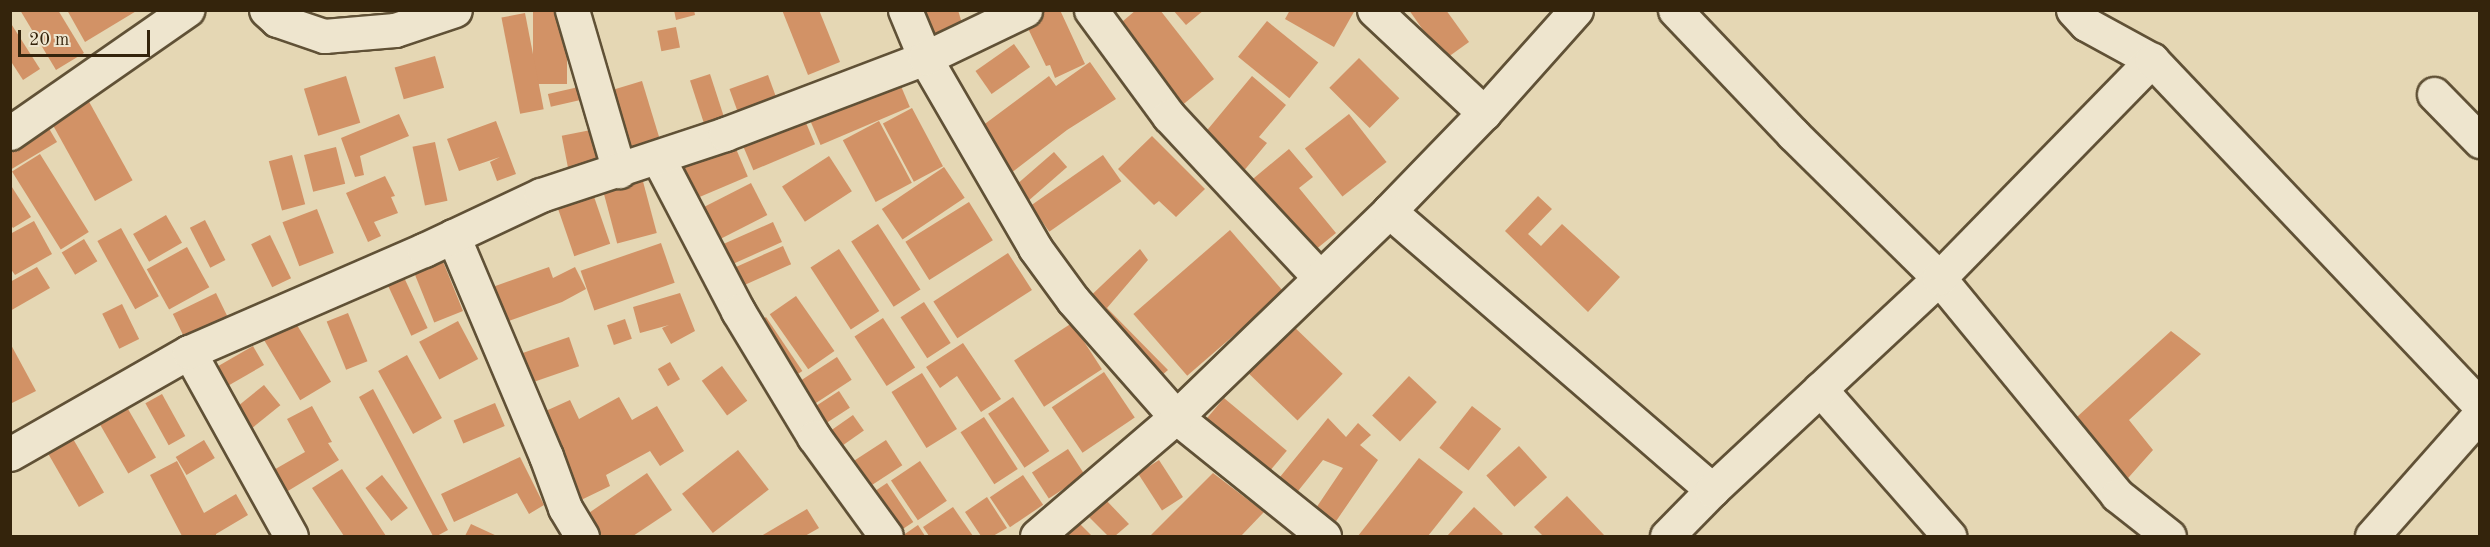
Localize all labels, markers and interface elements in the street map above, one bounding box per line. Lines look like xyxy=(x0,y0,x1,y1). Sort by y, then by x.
scale bar xyxy=(21,18,153,56)
text: 20 m xyxy=(29,31,69,49)

